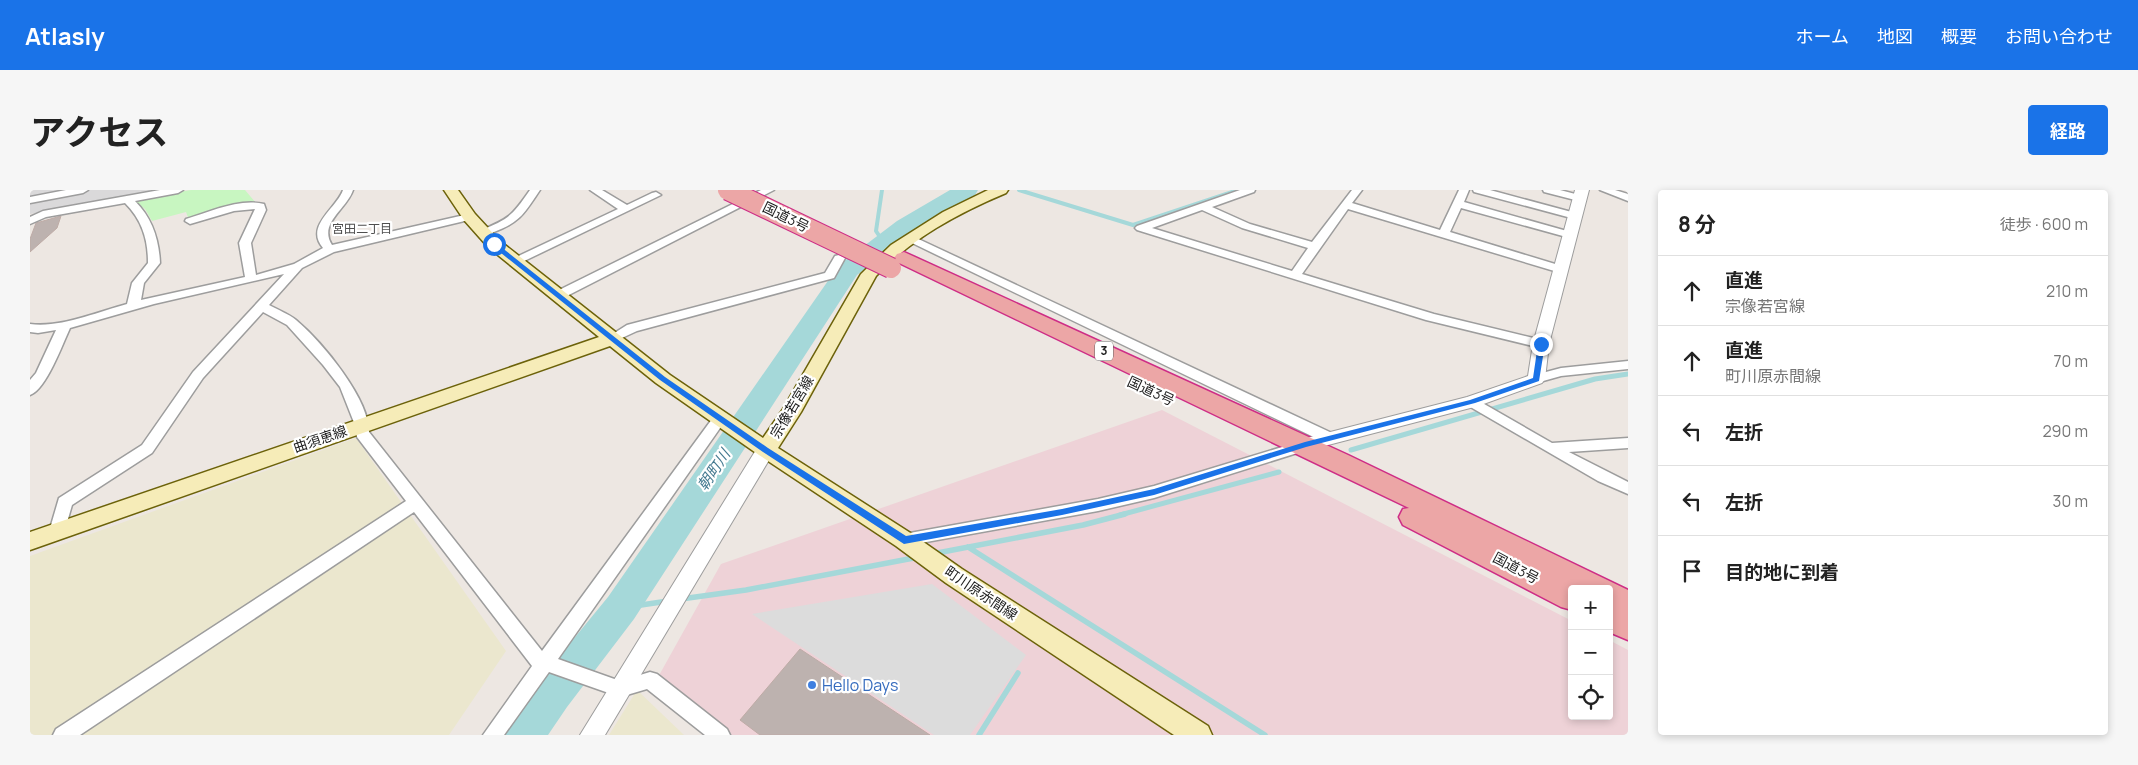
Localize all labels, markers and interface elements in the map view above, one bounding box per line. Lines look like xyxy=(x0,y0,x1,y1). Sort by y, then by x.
text: Atlasly xyxy=(25,19,105,52)
text: ホーム xyxy=(1796,24,1849,48)
text: 地図 xyxy=(1877,24,1913,48)
text: 概要 xyxy=(1941,24,1977,48)
text: お問い合わせ xyxy=(2005,24,2113,48)
button: 経路 xyxy=(2028,105,2108,155)
text: アクセス xyxy=(30,108,168,156)
street label: 国道3号 xyxy=(760,197,813,236)
text: 8 分 xyxy=(1678,210,1716,238)
text: 徒歩 · 600 m xyxy=(2000,213,2088,235)
district label: 宮田二丁目 xyxy=(332,220,392,237)
route start xyxy=(483,233,506,256)
text: 直進 xyxy=(1725,267,1763,293)
icon: ahead xyxy=(1678,277,1706,305)
text: 210 m xyxy=(2046,280,2088,302)
text: 宗像若宮線 xyxy=(1725,295,1805,317)
route end xyxy=(1530,333,1553,356)
text: 直進 xyxy=(1725,337,1763,363)
road number: 3 xyxy=(1095,342,1113,360)
icon: ahead xyxy=(1678,347,1706,375)
text: 70 m xyxy=(2053,350,2088,372)
text: 町川原赤間線 xyxy=(1725,365,1821,387)
street label: 国道3号 xyxy=(1125,371,1178,410)
street label: 宗像若宮線 xyxy=(765,372,818,442)
icon: left xyxy=(1678,417,1706,445)
text: 左折 xyxy=(1725,419,1763,445)
street label: 曲須恵線 xyxy=(290,420,349,457)
text: 290 m xyxy=(2042,420,2088,442)
water label: 朝町川 xyxy=(692,444,736,494)
icon: left xyxy=(1678,487,1706,515)
text: 左折 xyxy=(1725,489,1763,515)
text: 30 m xyxy=(2053,490,2088,512)
street label: 国道3号 xyxy=(1490,547,1543,588)
icon: arrive xyxy=(1678,557,1706,585)
text: 目的地に到着 xyxy=(1725,559,1839,585)
street label: 町川原赤間線 xyxy=(941,561,1021,624)
map controls xyxy=(1568,585,1613,720)
button: + xyxy=(1568,585,1613,630)
button: − xyxy=(1568,630,1613,675)
place label: Hello Days xyxy=(822,674,898,696)
button: locate xyxy=(1568,675,1613,720)
marker: Hello Days xyxy=(806,679,818,691)

